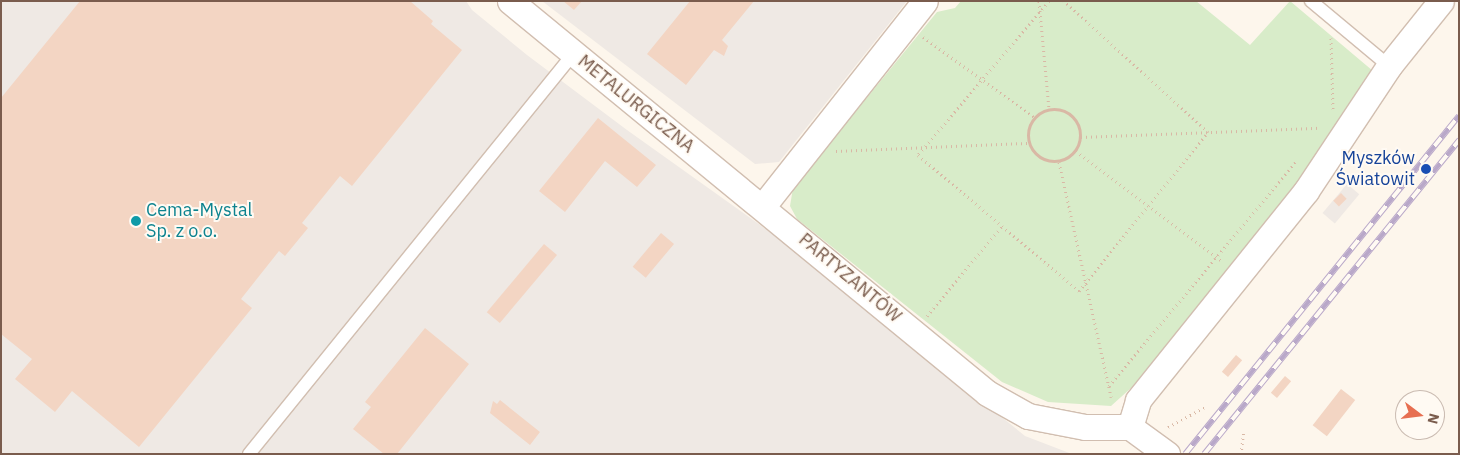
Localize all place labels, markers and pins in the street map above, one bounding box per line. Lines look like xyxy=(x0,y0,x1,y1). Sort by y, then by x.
place label: Myszków Światowit xyxy=(1336,148,1415,190)
marker: Myszków Światowit xyxy=(1419,162,1433,176)
place label: Cema-Mystal Sp. z o.o. xyxy=(146,200,252,242)
marker: Cema-Mystal Sp. z o.o. xyxy=(130,215,142,227)

